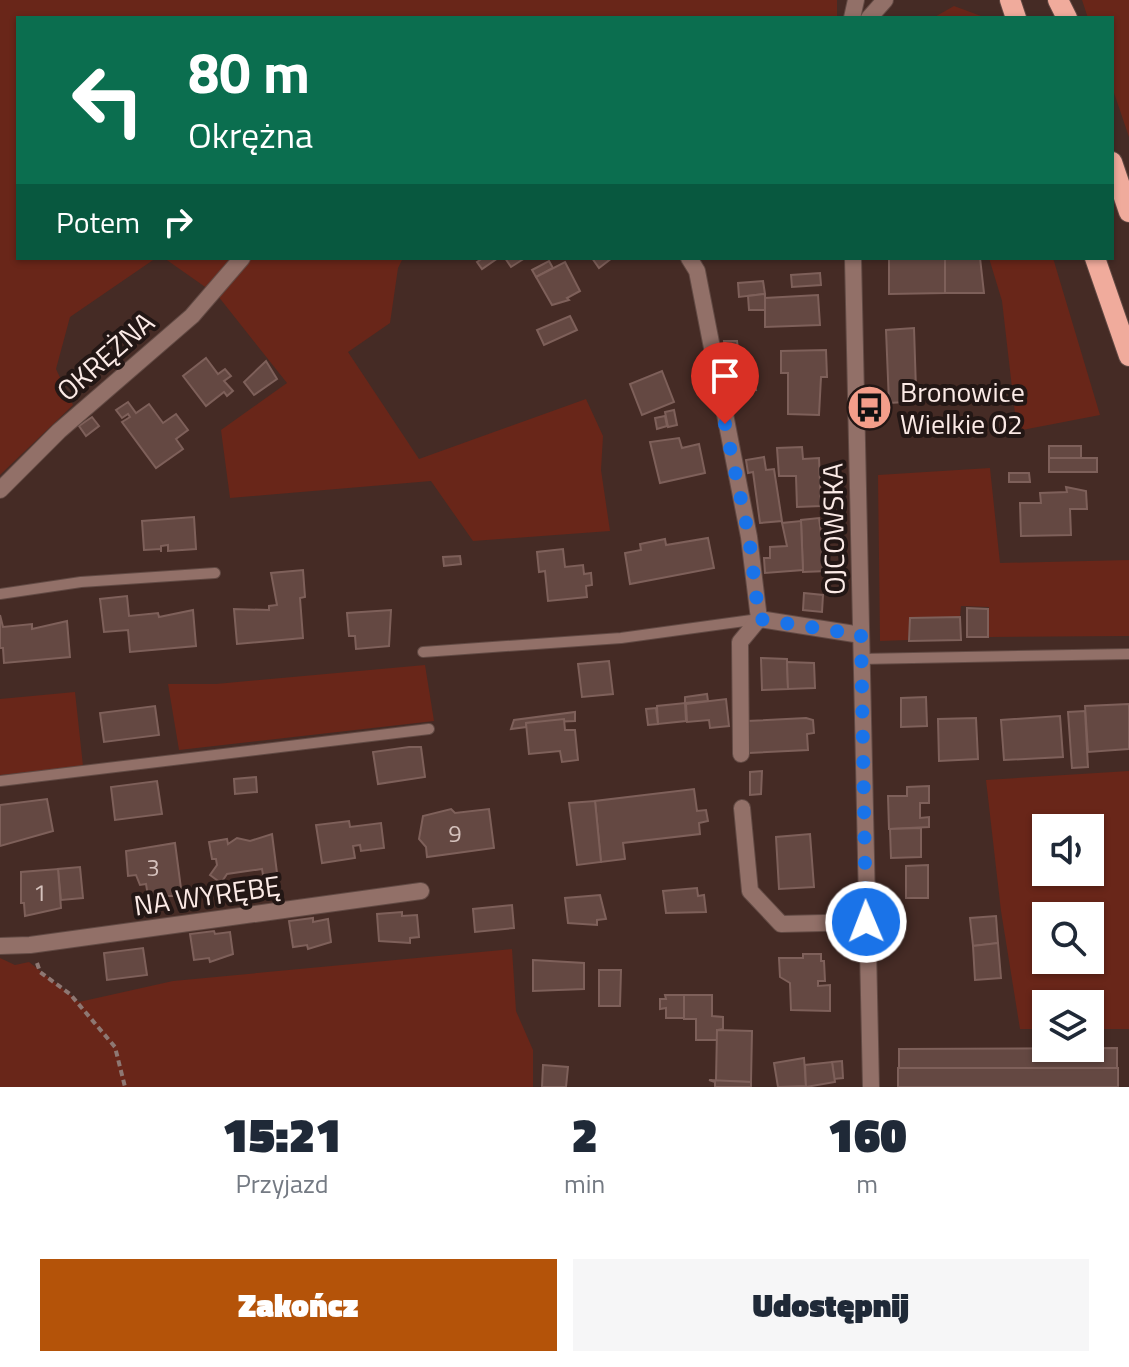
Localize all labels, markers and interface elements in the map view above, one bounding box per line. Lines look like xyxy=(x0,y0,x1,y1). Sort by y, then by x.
text: 80 m xyxy=(188,30,310,115)
icon: left xyxy=(56,48,160,152)
text: Okrężna xyxy=(188,107,313,162)
text: Potem xyxy=(56,199,140,245)
icon: right xyxy=(156,200,200,244)
street label: OKRĘŻNA xyxy=(46,301,164,411)
pin xyxy=(691,342,759,424)
icon: arrive xyxy=(703,354,747,398)
place label: Bronowice Wielkie 02 xyxy=(900,370,1025,445)
bus stop icon: Bronowice Wielkie 02 xyxy=(845,383,893,431)
street label: OJCOWSKA xyxy=(810,462,856,595)
map controls xyxy=(1032,814,1104,1062)
button: sound xyxy=(1032,814,1104,886)
house number: 9 xyxy=(448,815,462,851)
house number: 3 xyxy=(146,849,160,885)
street label: NA WYRĘBĘ xyxy=(131,863,283,927)
house number: 1 xyxy=(33,874,47,910)
position arrow xyxy=(824,880,908,964)
button: search xyxy=(1032,902,1104,974)
button: layers xyxy=(1032,990,1104,1062)
text: 15:21 xyxy=(222,1098,342,1171)
text: 2 xyxy=(571,1098,598,1171)
text: 160 xyxy=(828,1098,907,1171)
text: Przyjazd xyxy=(235,1164,328,1203)
text: min xyxy=(564,1164,605,1203)
text: m xyxy=(856,1164,878,1203)
button: Zakończ xyxy=(40,1259,557,1351)
button: Udostępnij xyxy=(573,1259,1089,1351)

